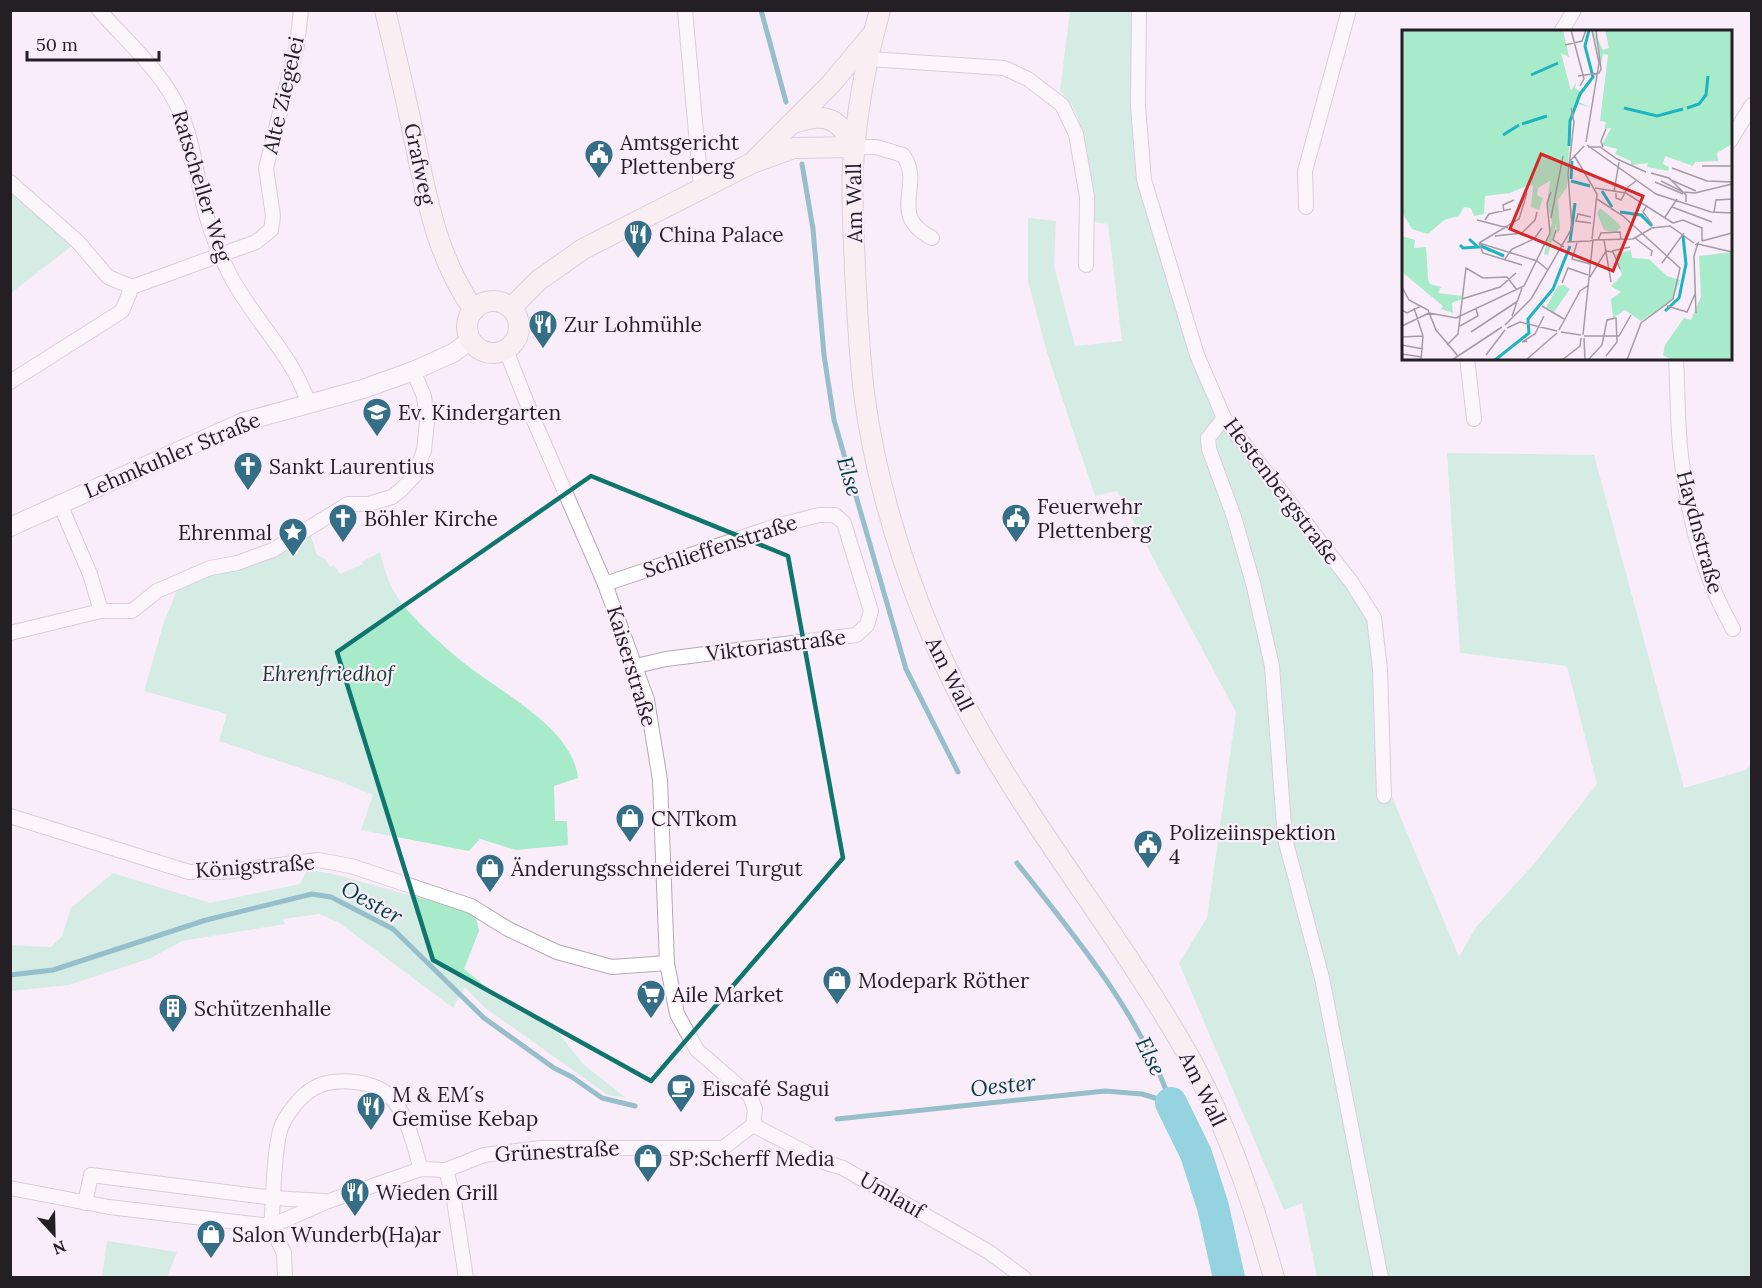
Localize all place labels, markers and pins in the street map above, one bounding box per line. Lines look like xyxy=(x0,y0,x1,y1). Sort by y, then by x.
place label: Amtsgericht Plettenberg xyxy=(619,129,740,180)
public building icon: Amtsgericht Plettenberg xyxy=(583,138,615,180)
restaurant icon: China Palace xyxy=(622,218,654,260)
place label: China Palace xyxy=(659,221,784,248)
restaurant icon: Zur Lohmühle xyxy=(527,308,559,350)
place label: Zur Lohmühle xyxy=(564,311,702,338)
school or university icon: Ev. Kindergarten xyxy=(361,396,393,438)
place label: Ev. Kindergarten xyxy=(398,399,561,426)
church icon: Sankt Laurentius xyxy=(232,450,264,492)
place label: Sankt Laurentius xyxy=(269,453,434,480)
place label: Feuerwehr Plettenberg xyxy=(1037,493,1152,544)
church icon: Böhler Kirche xyxy=(327,502,359,544)
public building icon: Feuerwehr Plettenberg xyxy=(1000,502,1032,544)
place label: Böhler Kirche xyxy=(364,505,498,532)
place icon: Ehrenmal xyxy=(277,516,309,558)
place label: Ehrenmal xyxy=(178,519,272,546)
shop icon: CNTkom xyxy=(614,802,646,844)
place label: CNTkom xyxy=(651,805,738,832)
place label: Polizeiinspektion 4 xyxy=(1169,819,1336,870)
public building icon: Polizeiinspektion 4 xyxy=(1132,828,1164,870)
shop icon: Änderungsschneiderei Turgut xyxy=(474,852,506,894)
place label: Änderungsschneiderei Turgut xyxy=(510,855,804,882)
shop icon: Modepark Röther xyxy=(821,964,853,1006)
place label: Modepark Röther xyxy=(858,967,1029,994)
supermarket icon: Aile Market xyxy=(635,978,667,1020)
place label: Aile Market xyxy=(671,981,784,1008)
building icon: Schützenhalle xyxy=(157,992,189,1034)
place label: Schützenhalle xyxy=(194,995,331,1022)
cafe icon: Eiscafé Sagui xyxy=(665,1072,697,1114)
place label: Eiscafé Sagui xyxy=(702,1075,829,1102)
place label: M & EM´s Gemüse Kebap xyxy=(392,1081,538,1132)
restaurant icon: M & EM´s Gemüse Kebap xyxy=(355,1090,387,1132)
shop icon: SP:Scherff Media xyxy=(632,1142,664,1184)
place label: SP:Scherff Media xyxy=(669,1145,835,1172)
restaurant icon: Wieden Grill xyxy=(339,1176,371,1218)
place label: Wieden Grill xyxy=(376,1179,498,1206)
shop icon: Salon Wunderb(Ha)ar xyxy=(195,1218,227,1260)
place label: Salon Wunderb(Ha)ar xyxy=(232,1221,441,1248)

